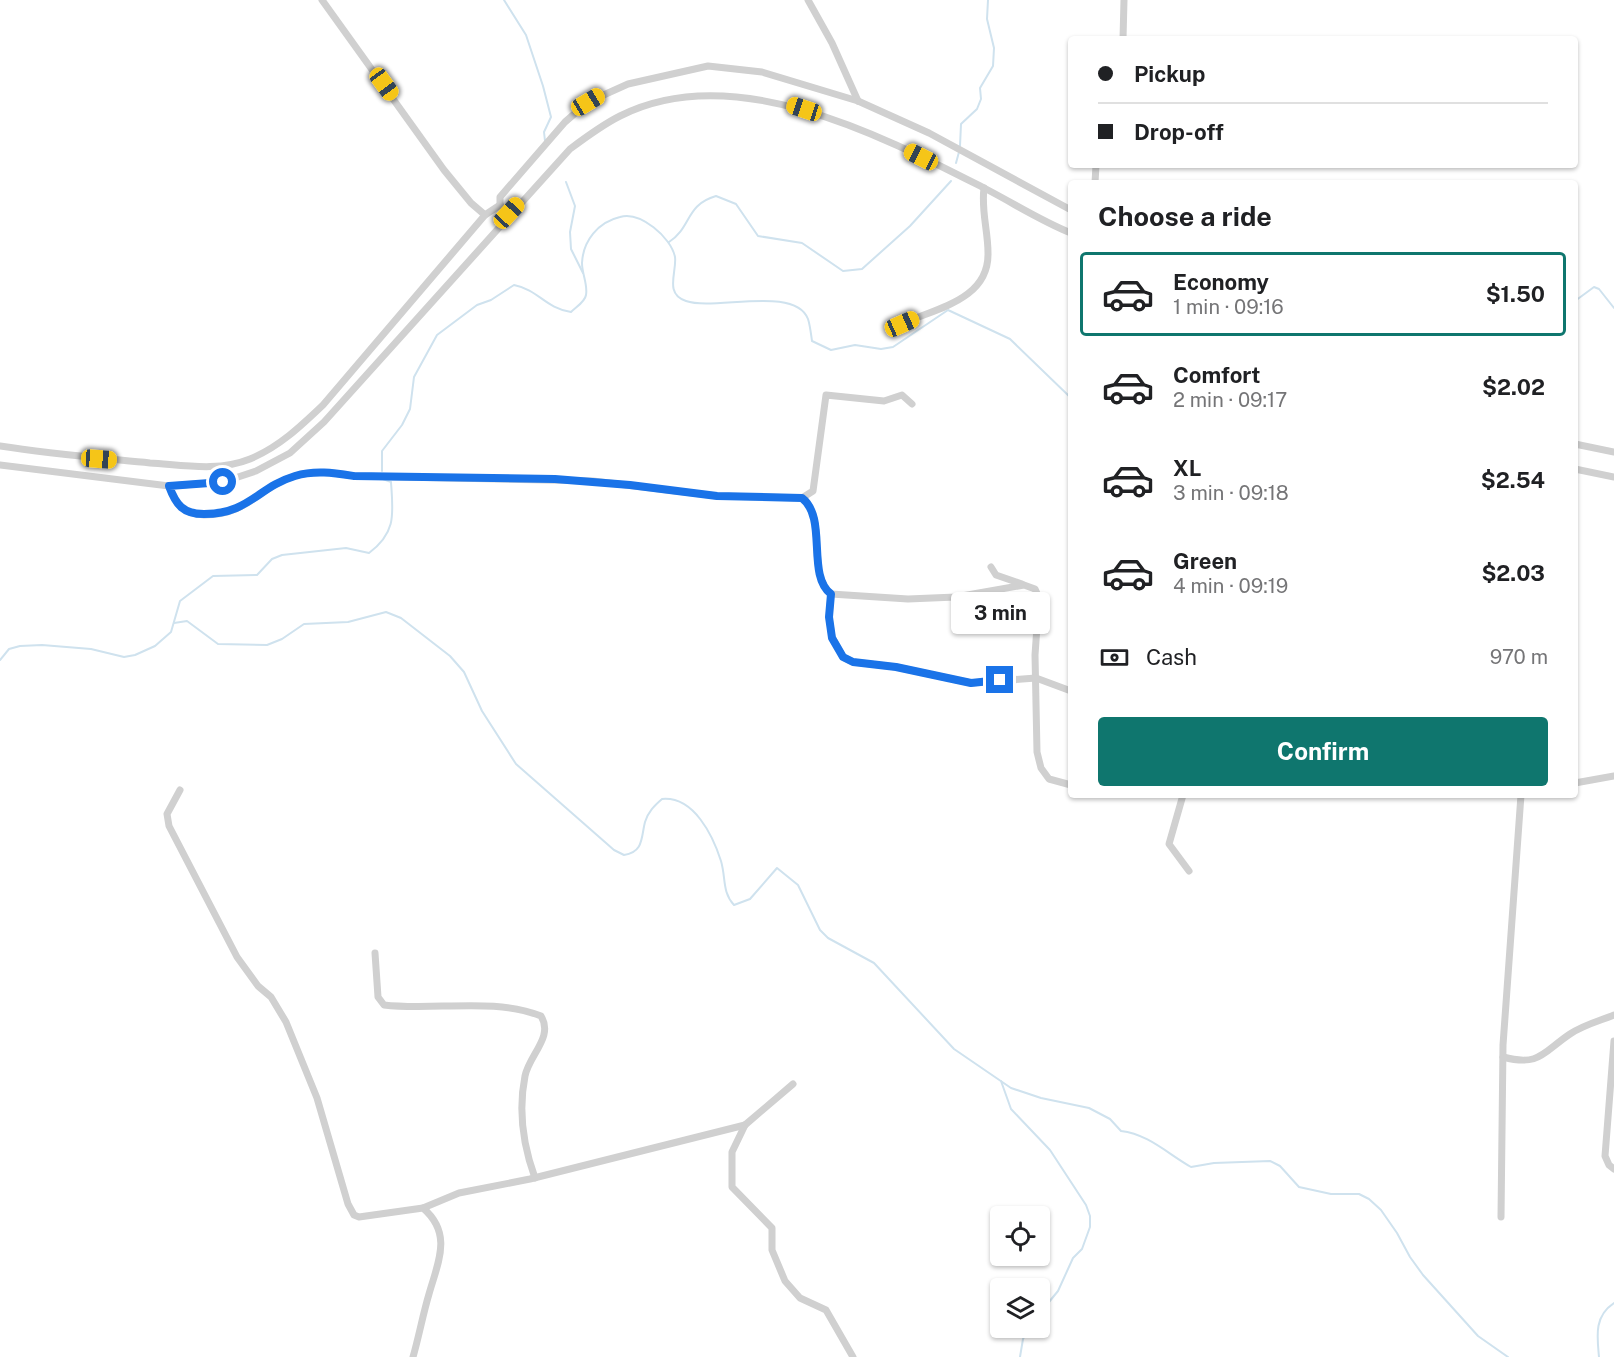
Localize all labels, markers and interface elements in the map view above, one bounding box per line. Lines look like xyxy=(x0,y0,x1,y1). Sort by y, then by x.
text: Pickup xyxy=(1134,61,1205,87)
car xyxy=(366,64,402,104)
car xyxy=(568,85,608,119)
car xyxy=(784,95,824,123)
text: Drop-off xyxy=(1134,119,1224,145)
car xyxy=(901,141,941,173)
car xyxy=(490,194,528,232)
text: Choose a ride xyxy=(1098,200,1272,232)
icon: car xyxy=(1101,267,1155,321)
text: Economy xyxy=(1173,269,1269,295)
text: $1.50 xyxy=(1486,281,1545,307)
text: 1 min · 09:16 xyxy=(1173,295,1284,319)
car xyxy=(882,308,922,340)
icon: car xyxy=(1101,360,1155,414)
text: Comfort xyxy=(1173,362,1260,388)
text: $2.02 xyxy=(1482,374,1545,400)
text: 2 min · 09:17 xyxy=(1173,388,1287,412)
car xyxy=(80,449,118,469)
icon: car xyxy=(1101,453,1155,507)
text: XL xyxy=(1173,455,1201,481)
text: $2.54 xyxy=(1481,467,1545,493)
route start xyxy=(209,468,236,495)
text: 3 min · 09:18 xyxy=(1173,481,1289,505)
icon: car xyxy=(1101,546,1155,600)
text: Green xyxy=(1173,548,1237,574)
text: $2.03 xyxy=(1481,560,1545,586)
text: 4 min · 09:19 xyxy=(1173,574,1288,598)
callout: 3 min xyxy=(950,593,1050,635)
text: 3 min xyxy=(974,601,1027,625)
icon: cash xyxy=(1098,641,1131,674)
text: Cash xyxy=(1146,644,1197,670)
text: 970 m xyxy=(1490,645,1548,669)
route end xyxy=(986,666,1013,693)
button: Confirm xyxy=(1098,717,1548,786)
map controls xyxy=(990,1206,1050,1338)
button: locate xyxy=(990,1206,1050,1266)
button: layers xyxy=(990,1278,1050,1338)

